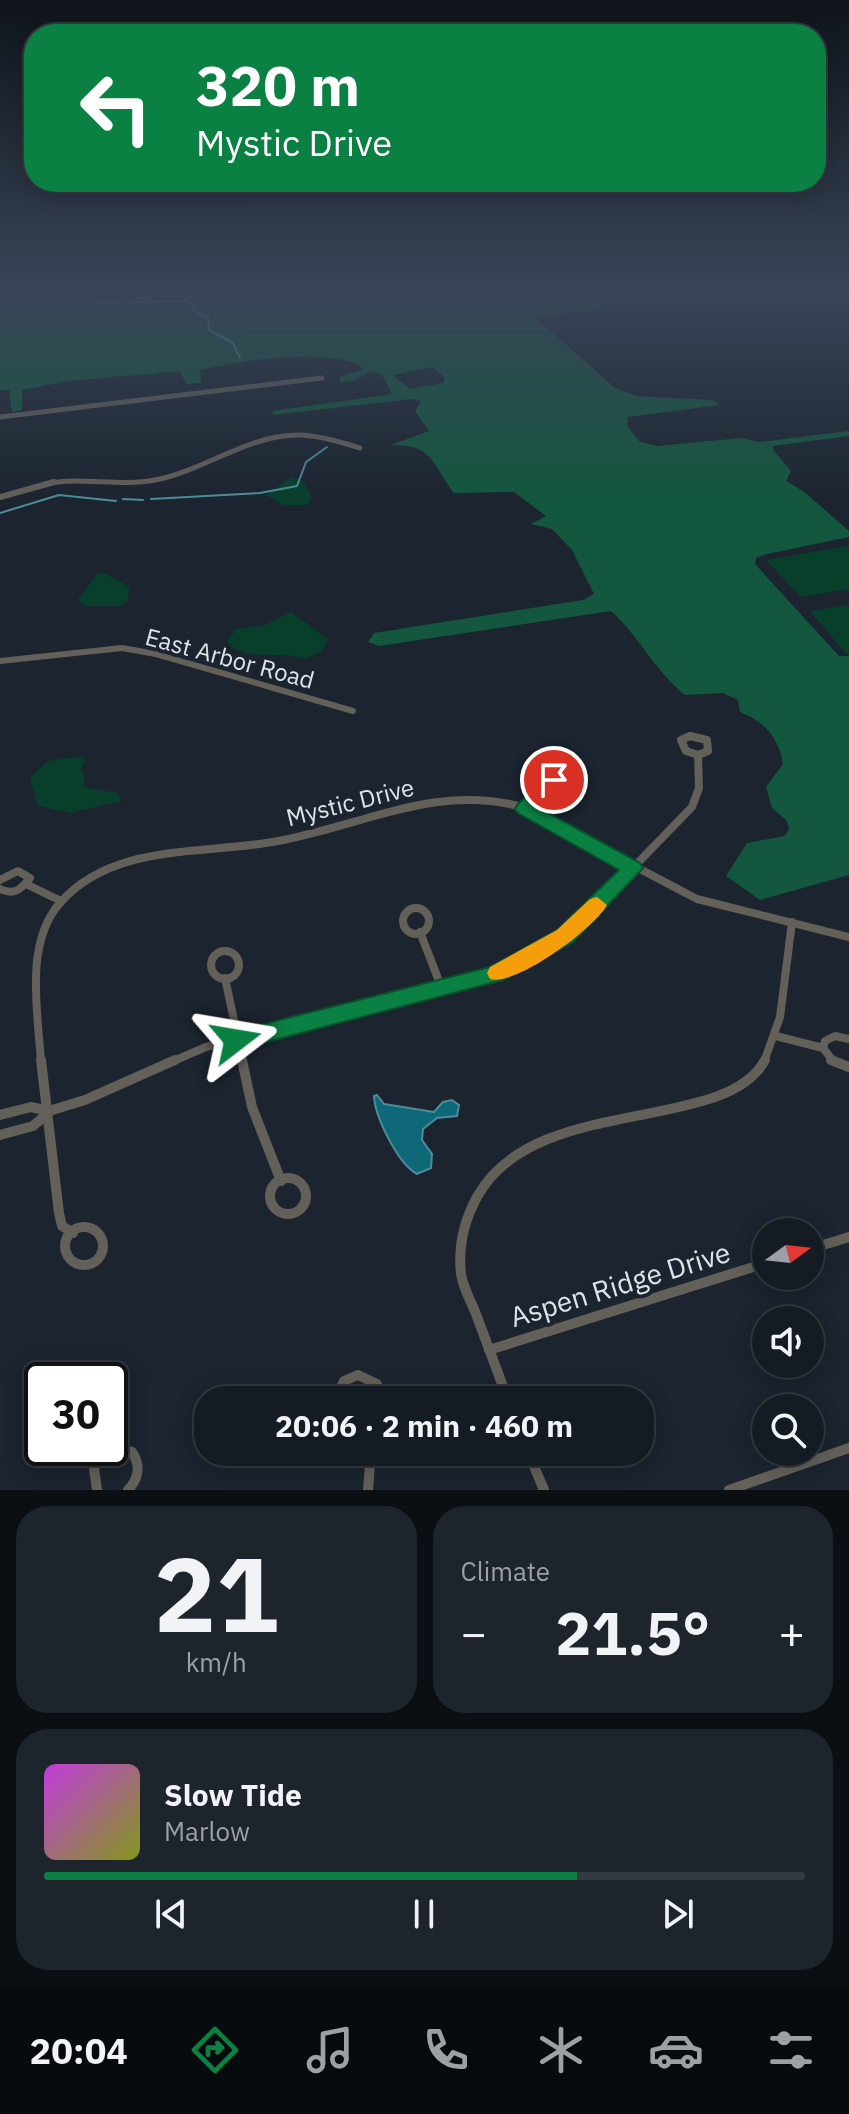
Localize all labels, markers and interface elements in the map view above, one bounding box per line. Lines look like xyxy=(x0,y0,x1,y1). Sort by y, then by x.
text: 320 m xyxy=(196,49,360,121)
icon: left xyxy=(64,56,168,160)
text: Mystic Drive xyxy=(196,119,392,166)
street label: East Arbor Road xyxy=(142,620,318,696)
pin xyxy=(520,746,588,814)
icon: arrive xyxy=(532,758,576,802)
street label: Mystic Drive xyxy=(283,771,417,833)
position arrow xyxy=(194,998,278,1082)
north arrow xyxy=(752,1218,824,1290)
map controls xyxy=(752,1218,824,1466)
street label: Aspen Ridge Drive xyxy=(505,1233,735,1335)
button: sound xyxy=(752,1306,824,1378)
speed limit sign: 30 xyxy=(24,1362,128,1466)
button: search xyxy=(752,1394,824,1466)
text: 20:06 · 2 min · 460 m xyxy=(275,1406,573,1445)
text: 21 xyxy=(154,1525,279,1661)
text: Climate xyxy=(461,1554,550,1588)
text: 21.5° xyxy=(555,1593,710,1672)
text: − xyxy=(461,1604,487,1661)
text: + xyxy=(779,1604,805,1661)
text: km/h xyxy=(186,1645,247,1679)
text: Slow Tide xyxy=(164,1775,302,1814)
text: Marlow xyxy=(164,1814,250,1848)
icon: previous xyxy=(149,1892,193,1936)
icon: pause xyxy=(402,1892,446,1936)
icon: next xyxy=(656,1892,700,1936)
icon: directions xyxy=(187,2022,243,2078)
icon: music xyxy=(302,2022,358,2078)
icon: phone xyxy=(418,2022,474,2078)
icon: climate xyxy=(533,2022,589,2078)
icon: car xyxy=(648,2022,704,2078)
icon: filters xyxy=(763,2022,819,2078)
text: 20:04 xyxy=(30,2027,128,2074)

